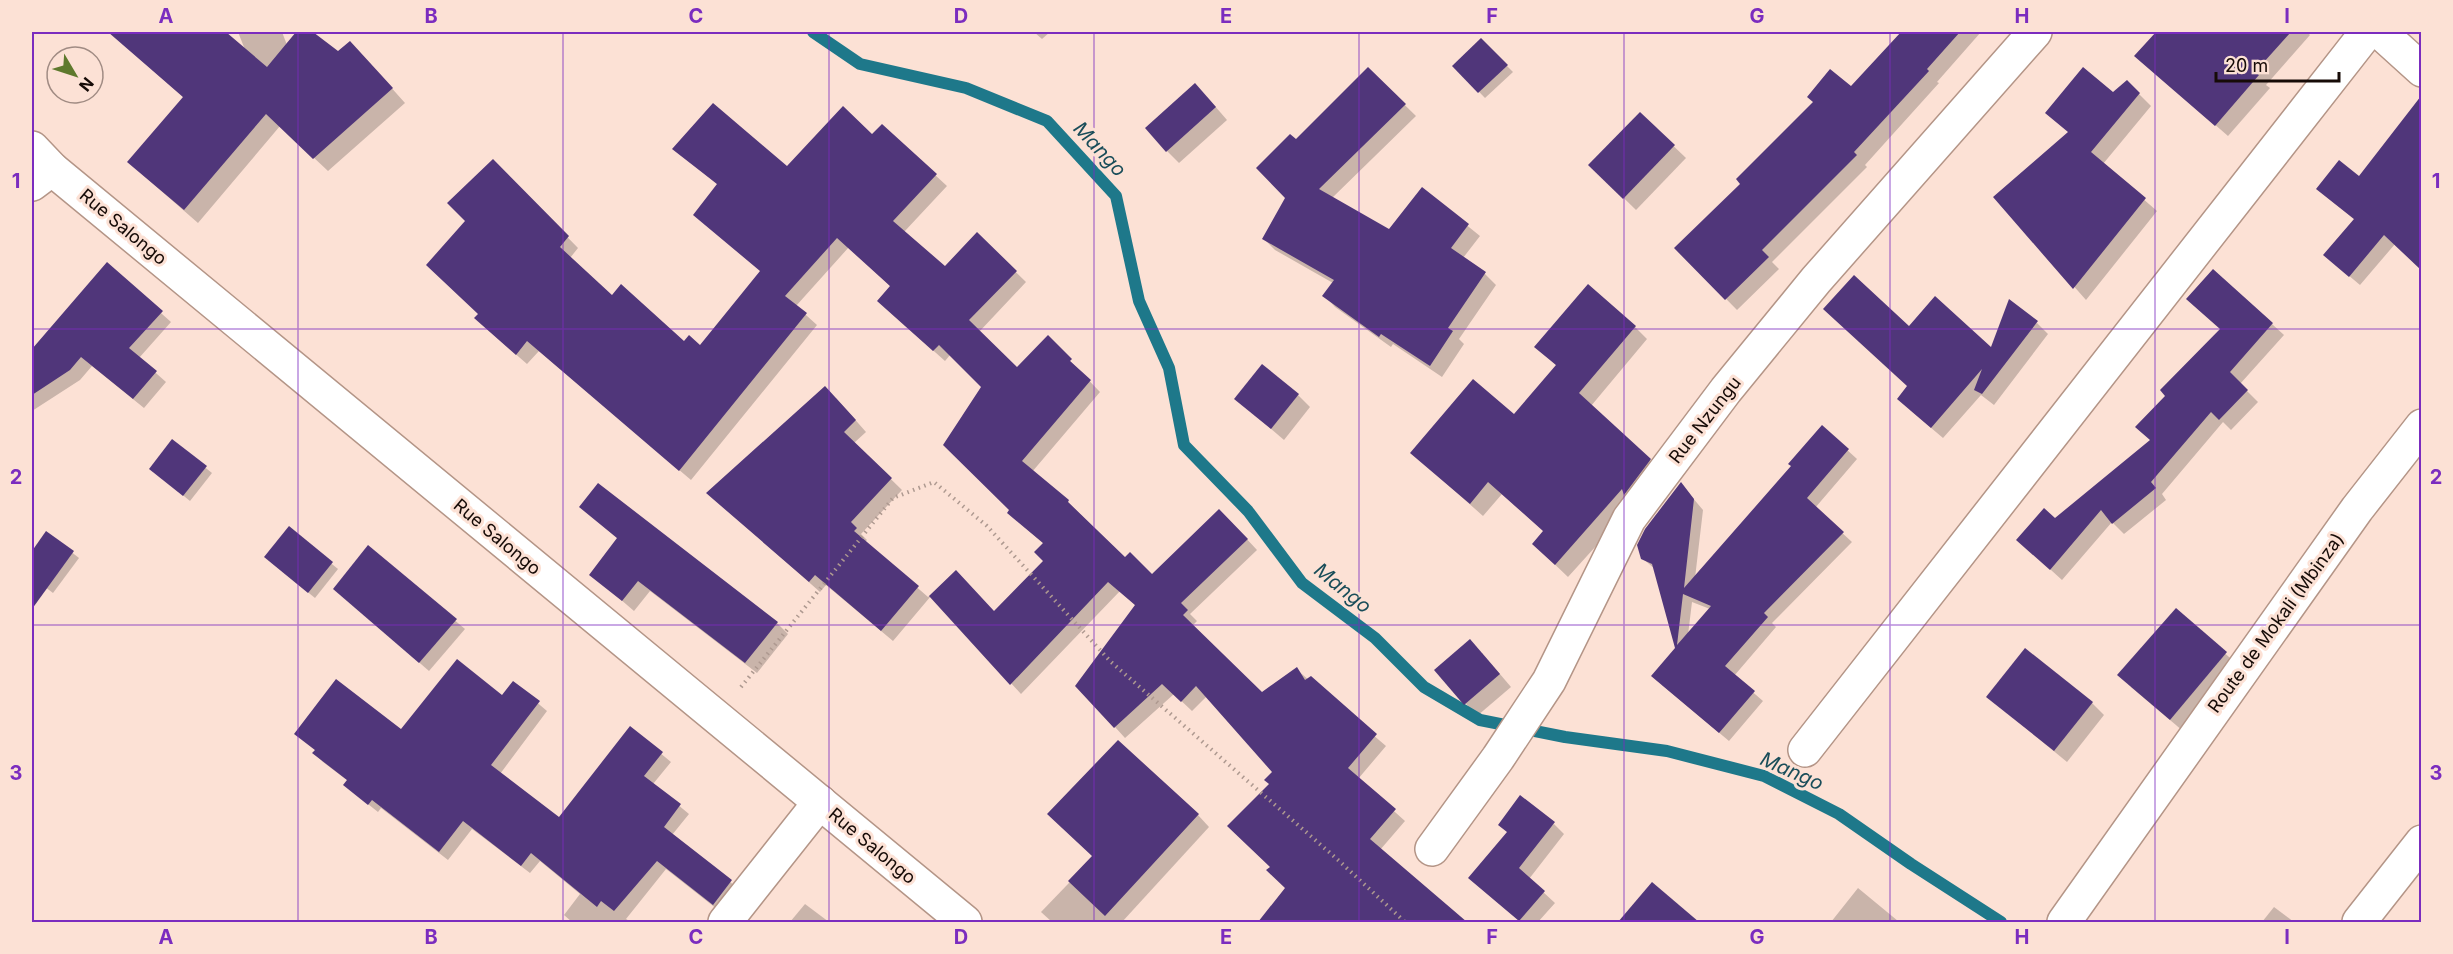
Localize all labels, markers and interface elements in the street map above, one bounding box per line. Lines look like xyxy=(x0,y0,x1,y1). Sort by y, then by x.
text: A xyxy=(159,4,174,28)
text: B xyxy=(424,4,438,28)
text: C xyxy=(689,4,703,28)
text: D xyxy=(954,4,968,28)
text: E xyxy=(1220,4,1232,28)
text: F xyxy=(1486,4,1498,28)
text: G xyxy=(1749,4,1765,28)
text: H xyxy=(2015,4,2029,28)
text: I xyxy=(2284,4,2290,28)
north arrow xyxy=(45,45,105,105)
scale bar xyxy=(2216,45,2339,83)
text: 20 m xyxy=(2225,55,2268,76)
text: N xyxy=(75,73,98,95)
water label: Mango xyxy=(1069,117,1131,181)
text: 1 xyxy=(12,169,20,193)
text: 1 xyxy=(2432,169,2440,193)
street label: Rue Salongo xyxy=(76,184,171,269)
street label: Rue Nzungu xyxy=(1664,372,1745,467)
text: 2 xyxy=(10,465,22,489)
text: 2 xyxy=(2430,465,2442,489)
street label: Rue Salongo xyxy=(450,494,545,579)
street label: Route de Mokali (Mbinza) xyxy=(2203,529,2348,717)
water label: Mango xyxy=(1310,558,1376,618)
water label: Mango xyxy=(1757,747,1827,795)
text: 3 xyxy=(10,761,22,785)
text: 3 xyxy=(2430,761,2442,785)
street label: Rue Salongo xyxy=(825,803,920,888)
text: A xyxy=(159,925,174,949)
text: B xyxy=(424,925,438,949)
text: C xyxy=(689,925,703,949)
text: D xyxy=(954,925,968,949)
text: E xyxy=(1220,925,1232,949)
text: F xyxy=(1486,925,1498,949)
text: G xyxy=(1749,925,1765,949)
text: H xyxy=(2015,925,2029,949)
text: I xyxy=(2284,925,2290,949)

